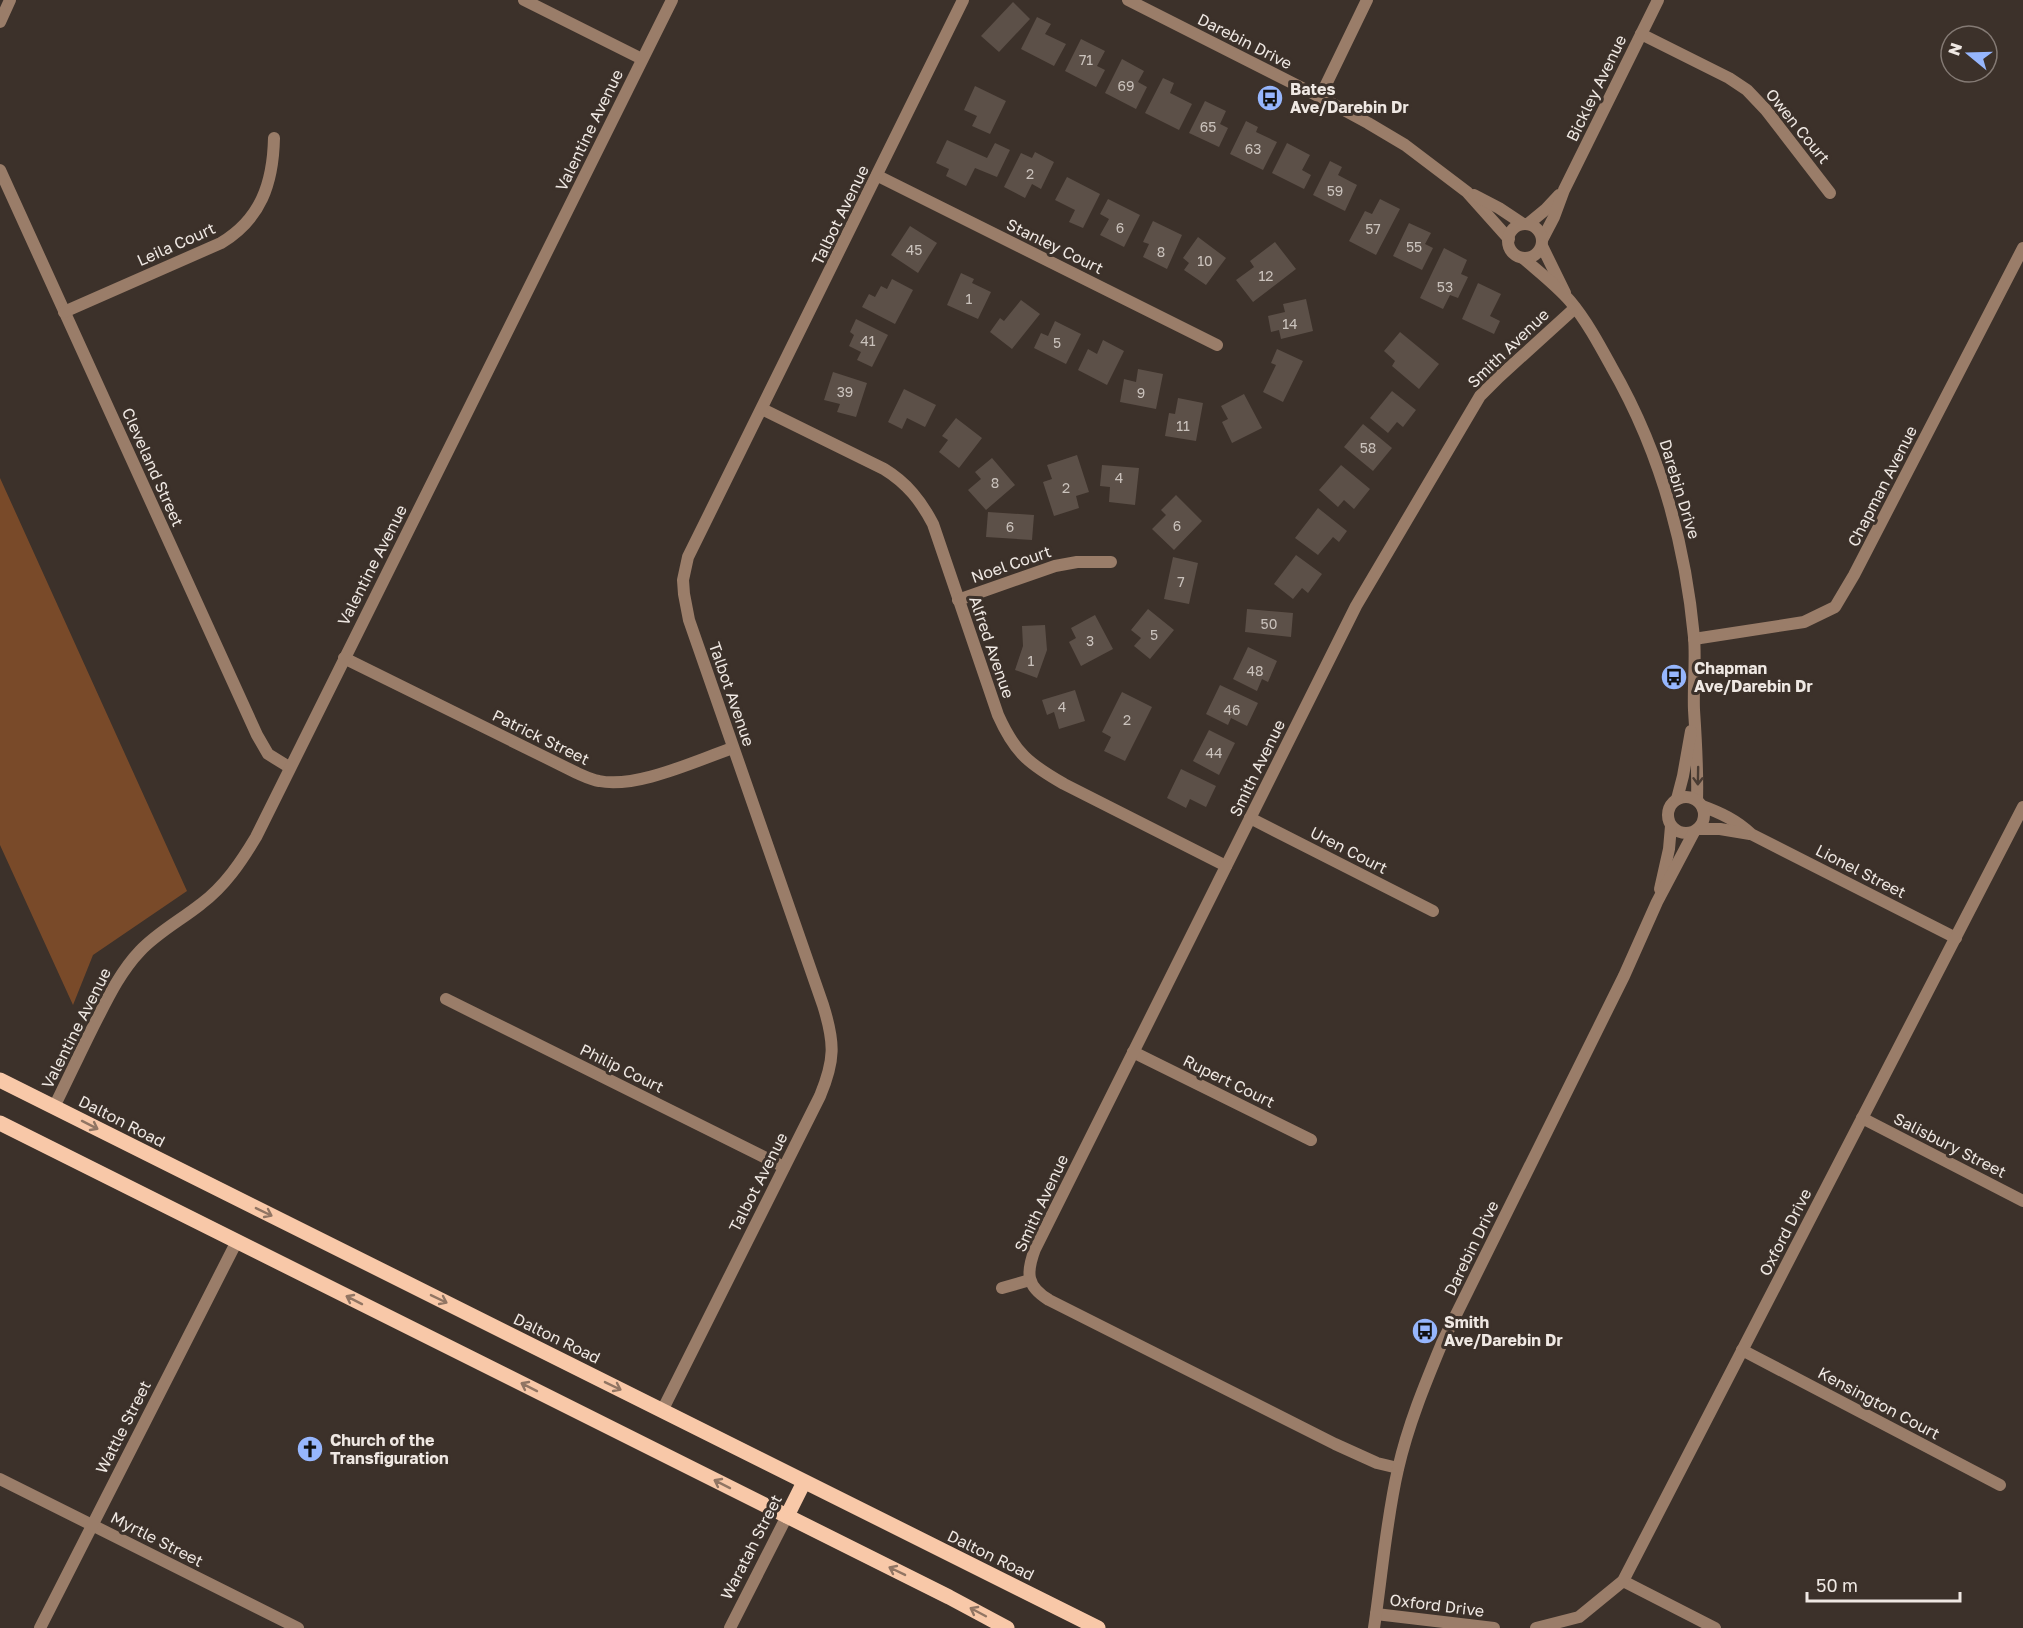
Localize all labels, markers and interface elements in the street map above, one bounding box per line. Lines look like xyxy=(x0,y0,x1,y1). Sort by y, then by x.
street label: Darebin Drive xyxy=(1194,9,1296,73)
north arrow xyxy=(1939,24,1999,84)
street label: Bickley Avenue xyxy=(1562,31,1630,145)
text: N xyxy=(1943,40,1966,58)
house number: 71 xyxy=(1079,51,1093,68)
street label: Valentine Avenue xyxy=(551,66,627,194)
house number: 69 xyxy=(1118,77,1134,94)
place label: Bates Ave/Darebin Dr xyxy=(1290,79,1409,117)
bus stop icon: Bates Ave/Darebin Dr xyxy=(1255,83,1285,113)
street label: Owen Court xyxy=(1762,84,1834,168)
house number: 65 xyxy=(1200,118,1216,135)
house number: 63 xyxy=(1245,140,1261,157)
street label: Talbot Avenue xyxy=(807,162,873,268)
house number: 2 xyxy=(1026,165,1034,182)
house number: 59 xyxy=(1327,182,1343,199)
street label: Stanley Court xyxy=(1003,214,1107,278)
street label: Leila Court xyxy=(134,218,218,270)
house number: 6 xyxy=(1116,219,1124,236)
house number: 57 xyxy=(1365,220,1381,237)
house number: 55 xyxy=(1406,238,1422,255)
house number: 45 xyxy=(906,241,922,258)
house number: 8 xyxy=(1157,243,1165,260)
house number: 10 xyxy=(1197,252,1213,269)
house number: 12 xyxy=(1259,267,1273,284)
house number: 53 xyxy=(1437,278,1453,295)
house number: 1 xyxy=(966,290,973,307)
street label: Smith Avenue xyxy=(1463,304,1553,392)
house number: 14 xyxy=(1282,315,1298,332)
house number: 41 xyxy=(860,332,876,349)
house number: 5 xyxy=(1053,334,1061,351)
house number: 39 xyxy=(837,383,853,400)
house number: 9 xyxy=(1137,384,1145,401)
street label: Cleveland Street xyxy=(118,405,188,529)
house number: 11 xyxy=(1176,417,1190,434)
street label: Chapman Avenue xyxy=(1843,422,1921,550)
street label: Darebin Drive xyxy=(1655,437,1705,541)
house number: 58 xyxy=(1360,439,1376,456)
house number: 4 xyxy=(1115,469,1123,486)
house number: 8 xyxy=(991,474,999,491)
house number: 2 xyxy=(1062,479,1070,496)
street label: Valentine Avenue xyxy=(333,501,411,629)
house number: 6 xyxy=(1173,517,1181,534)
house number: 6 xyxy=(1006,518,1014,535)
street label: Noel Court xyxy=(968,541,1054,587)
house number: 7 xyxy=(1177,573,1185,590)
street label: Alfred Avenue xyxy=(965,593,1019,701)
house number: 50 xyxy=(1261,615,1277,632)
house number: 5 xyxy=(1150,626,1158,643)
house number: 3 xyxy=(1086,632,1094,649)
street label: Talbot Avenue xyxy=(705,639,759,749)
house number: 1 xyxy=(1028,652,1035,669)
place label: Chapman Ave/Darebin Dr xyxy=(1694,658,1813,696)
house number: 48 xyxy=(1246,662,1264,679)
bus stop icon: Chapman Ave/Darebin Dr xyxy=(1659,662,1689,692)
house number: 4 xyxy=(1058,698,1066,715)
house number: 46 xyxy=(1223,701,1241,718)
street label: Patrick Street xyxy=(489,705,593,769)
house number: 2 xyxy=(1123,711,1131,728)
street label: Smith Avenue xyxy=(1225,716,1289,820)
house number: 44 xyxy=(1205,744,1223,761)
one-way arrow xyxy=(1692,765,1703,785)
street label: Uren Court xyxy=(1307,822,1391,878)
street label: Lionel Street xyxy=(1813,840,1909,902)
street label: Valentine Avenue xyxy=(37,964,115,1092)
street label: Philip Court xyxy=(577,1039,667,1097)
street label: Rupert Court xyxy=(1180,1050,1278,1112)
street label: Dalton Road xyxy=(76,1091,168,1151)
street label: Salisbury Street xyxy=(1890,1108,2010,1182)
one-way arrow xyxy=(80,1120,98,1131)
street label: Talbot Avenue xyxy=(724,1129,792,1235)
street label: Smith Avenue xyxy=(1010,1151,1072,1255)
street label: Oxford Drive xyxy=(1754,1185,1816,1279)
street label: Darebin Drive xyxy=(1439,1197,1503,1299)
one-way arrow xyxy=(255,1207,273,1219)
one-way arrow xyxy=(346,1294,364,1305)
one-way arrow xyxy=(429,1294,447,1306)
street label: Dalton Road xyxy=(510,1308,604,1368)
place label: Smith Ave/Darebin Dr xyxy=(1444,1312,1563,1350)
bus stop icon: Smith Ave/Darebin Dr xyxy=(1410,1316,1440,1346)
street label: Kensington Court xyxy=(1815,1362,1943,1444)
street label: Wattle Street xyxy=(91,1377,155,1477)
one-way arrow xyxy=(520,1381,538,1393)
one-way arrow xyxy=(604,1381,622,1392)
place label: Church of the Transfiguration xyxy=(330,1430,449,1468)
church icon: Church of the Transfiguration xyxy=(295,1434,325,1464)
one-way arrow xyxy=(714,1478,731,1490)
street label: Waratah Street xyxy=(716,1491,786,1603)
street label: Myrtle Street xyxy=(107,1507,207,1571)
street label: Dalton Road xyxy=(944,1525,1038,1585)
one-way arrow xyxy=(888,1564,906,1576)
scale bar xyxy=(1807,1565,1960,1603)
text: 50 m xyxy=(1816,1574,1858,1596)
street label: Oxford Drive xyxy=(1388,1589,1486,1621)
one-way arrow xyxy=(970,1606,987,1618)

